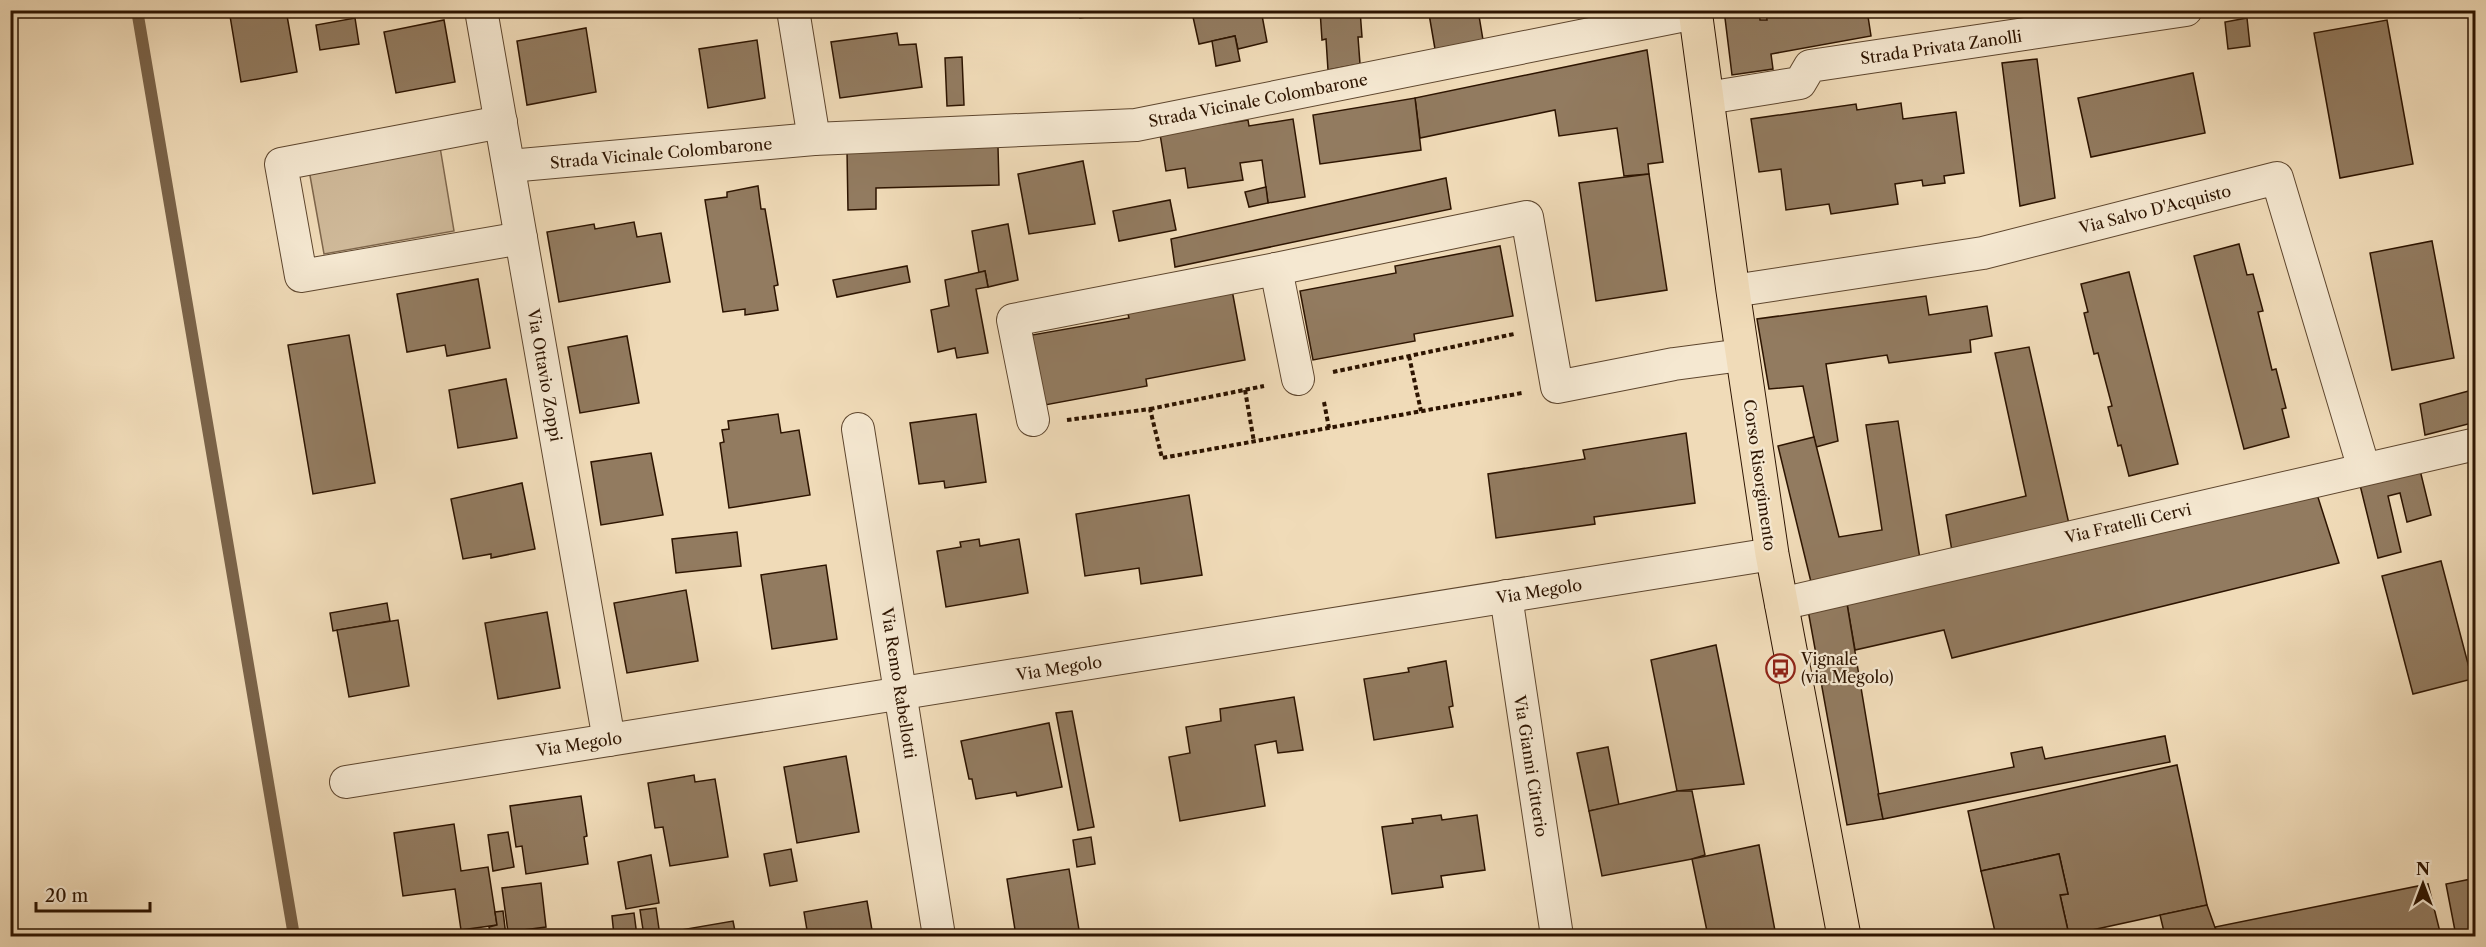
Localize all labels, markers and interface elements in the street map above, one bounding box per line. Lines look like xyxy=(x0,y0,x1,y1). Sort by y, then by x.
street label: Strada Privata Zanolli xyxy=(1859,26,2023,68)
street label: Strada Vicinale Colombarone xyxy=(1147,69,1369,131)
street label: Strada Vicinale Colombarone xyxy=(549,133,773,173)
street label: Via Salvo D'Acquisto xyxy=(2076,180,2233,238)
street label: Via Ottavio Zoppi xyxy=(523,306,567,443)
street label: Corso Risorgimento xyxy=(1739,398,1781,552)
street label: Via Fratelli Cervi xyxy=(2062,499,2193,548)
street label: Via Megolo xyxy=(1494,574,1583,608)
street label: Via Remo Rabellotti xyxy=(877,605,921,760)
place label: Vignale (via Megolo) xyxy=(1800,649,1894,687)
street label: Via Megolo xyxy=(1014,651,1103,685)
bus stop icon: Vignale (via Megolo) xyxy=(1764,652,1796,684)
street label: Via Gianni Citterio xyxy=(1510,693,1552,838)
street label: Via Megolo xyxy=(534,727,623,761)
north arrow xyxy=(2393,854,2453,914)
text: N xyxy=(2416,859,2430,879)
scale bar xyxy=(36,875,150,913)
text: 20 m xyxy=(45,885,89,907)

